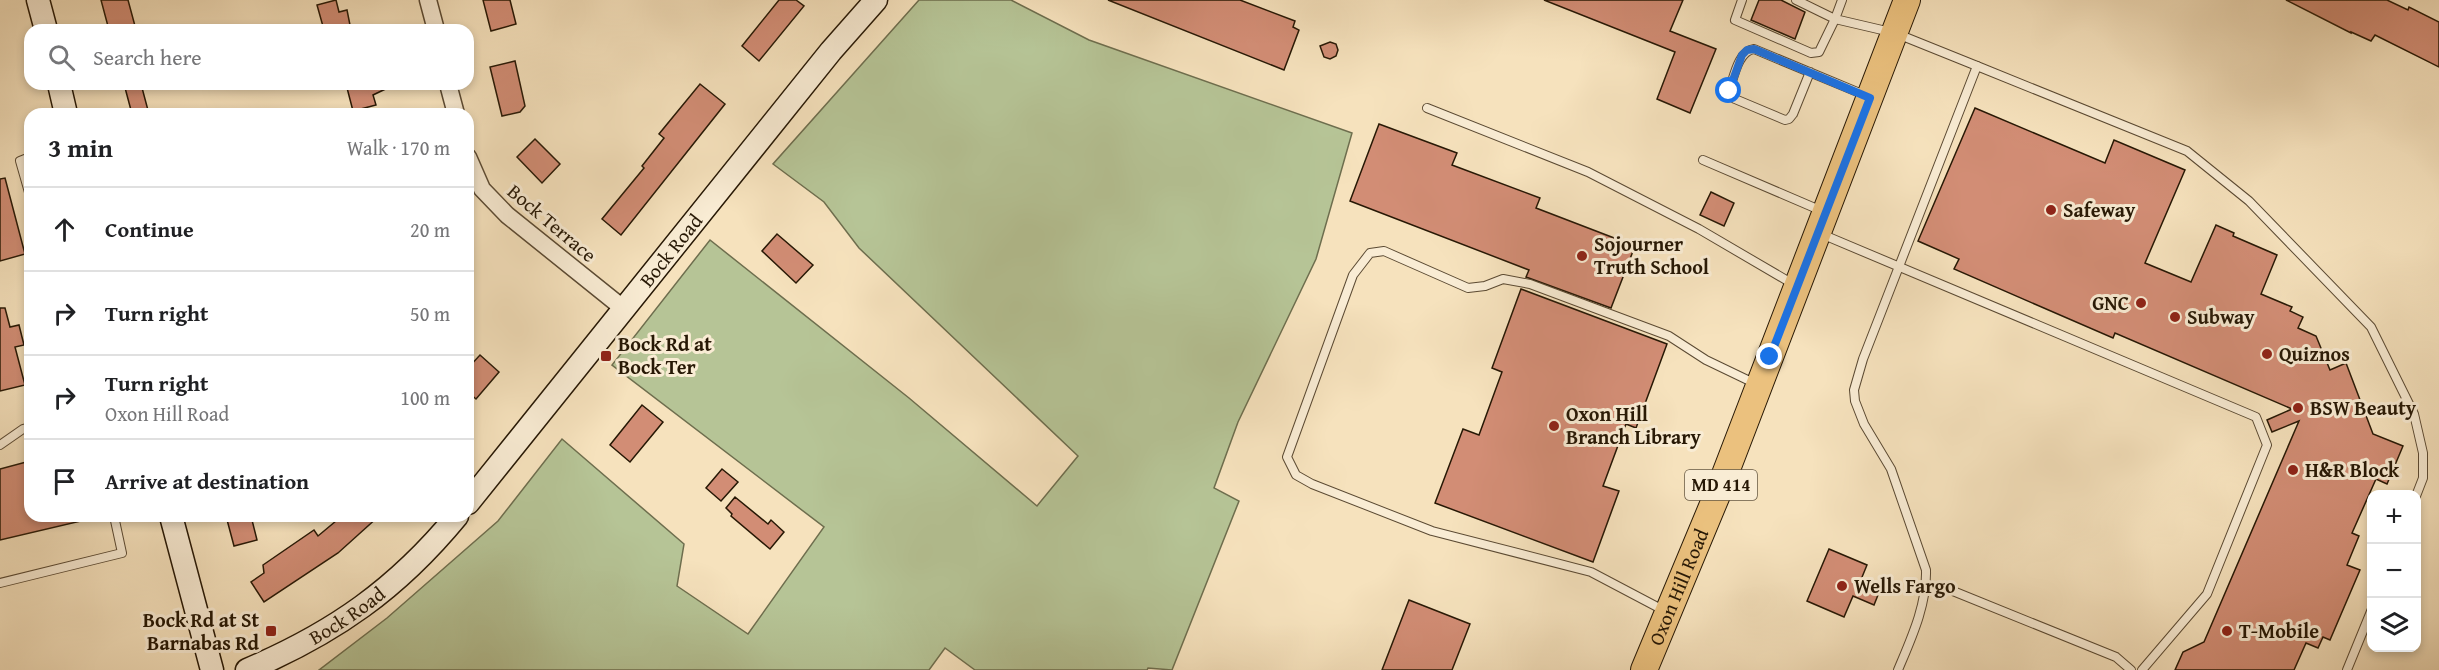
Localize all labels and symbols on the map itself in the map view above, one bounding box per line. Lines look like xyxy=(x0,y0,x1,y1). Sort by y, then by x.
route start xyxy=(1715,77,1741,103)
street label: Bock Terrace xyxy=(501,177,603,269)
place label: Safeway xyxy=(2063,195,2136,224)
marker: Safeway xyxy=(2044,203,2058,217)
street label: Bock Road xyxy=(632,207,709,293)
place label: Sojourner Truth School xyxy=(1594,229,1709,281)
marker: Sojourner Truth School xyxy=(1575,249,1589,263)
place label: GNC xyxy=(2092,288,2129,317)
marker: GNC xyxy=(2134,296,2148,310)
place label: Subway xyxy=(2187,302,2255,331)
marker: Subway xyxy=(2168,310,2182,324)
place label: Bock Rd at Bock Ter xyxy=(618,329,712,381)
place label: Quiznos xyxy=(2279,339,2350,368)
route end xyxy=(1756,343,1782,369)
marker: Quiznos xyxy=(2260,347,2274,361)
marker: Bock Rd at Bock Ter xyxy=(599,349,613,363)
place label: BSW Beauty xyxy=(2310,393,2417,422)
place label: Oxon Hill Branch Library xyxy=(1566,399,1702,451)
marker: BSW Beauty xyxy=(2291,401,2305,415)
marker: Oxon Hill Branch Library xyxy=(1547,419,1561,433)
place label: H&R Block xyxy=(2305,455,2400,484)
marker: H&R Block xyxy=(2286,463,2300,477)
road number: MD 414 xyxy=(1685,470,1757,500)
street label: Oxon Hill Road xyxy=(1641,524,1716,650)
place label: Wells Fargo xyxy=(1854,571,1956,600)
street label: Bock Road xyxy=(303,579,391,651)
marker: Wells Fargo xyxy=(1835,579,1849,593)
place label: Bock Rd at St Barnabas Rd xyxy=(143,605,260,657)
place label: T-Mobile xyxy=(2239,616,2319,645)
marker: Bock Rd at St Barnabas Rd xyxy=(264,624,278,638)
marker: T-Mobile xyxy=(2220,624,2234,638)

